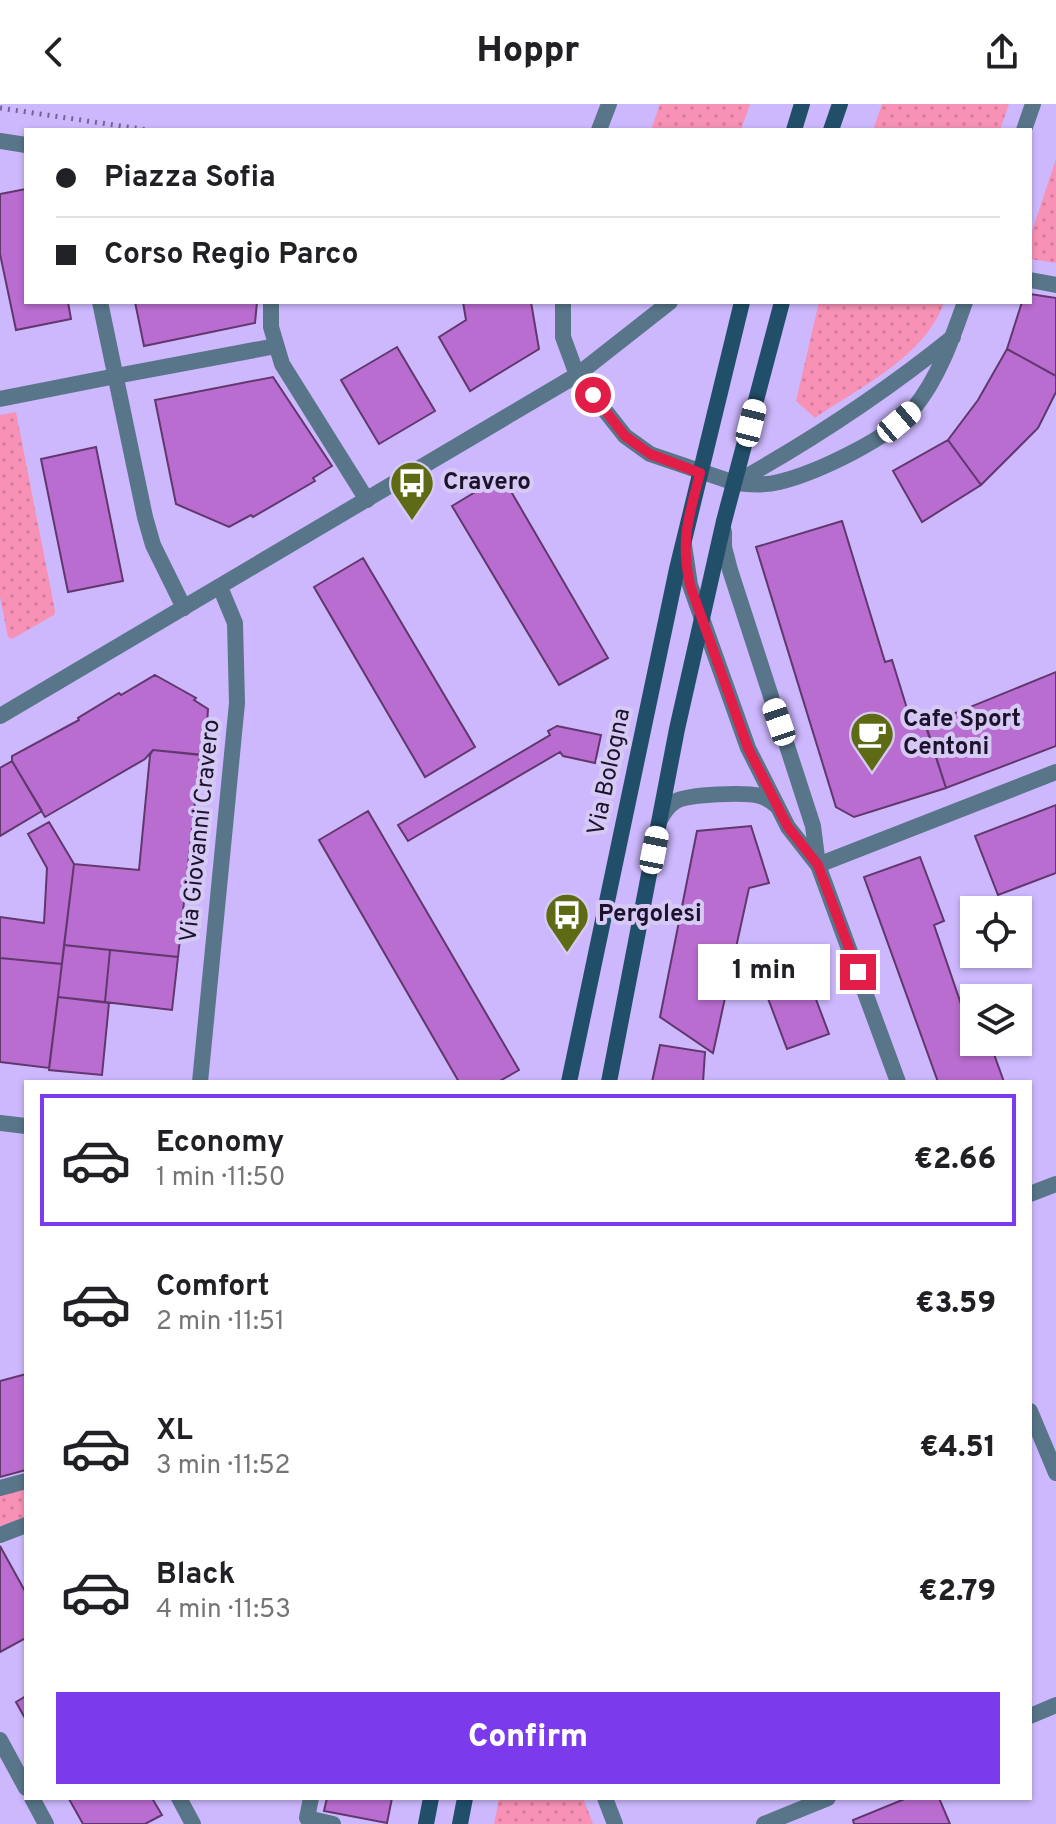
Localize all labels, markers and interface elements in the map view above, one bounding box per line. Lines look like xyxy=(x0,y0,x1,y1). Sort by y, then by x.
text: Hoppr xyxy=(477,29,579,75)
icon: back xyxy=(32,30,76,74)
icon: share xyxy=(980,30,1024,74)
text: Piazza Sofia xyxy=(104,160,276,197)
text: Corso Regio Parco xyxy=(104,237,359,274)
route start xyxy=(575,377,611,413)
car xyxy=(734,397,768,449)
car xyxy=(873,397,925,447)
bus stop icon: Cravero xyxy=(388,459,436,522)
place label: Cravero xyxy=(443,468,531,498)
car xyxy=(760,695,798,749)
place label: Cafe Sport Centoni xyxy=(903,705,1021,763)
street label: Via Bologna xyxy=(582,706,638,838)
cafe icon: Cafe Sport Centoni xyxy=(848,710,896,773)
street label: Via Giovanni Cravero xyxy=(174,718,228,944)
car xyxy=(638,824,670,876)
bus stop icon: Pergolesi xyxy=(543,891,591,954)
map controls xyxy=(960,896,1032,1056)
button: locate xyxy=(960,896,1032,968)
place label: Pergolesi xyxy=(598,900,702,930)
callout: 1 min xyxy=(698,944,830,1000)
route end xyxy=(840,954,876,990)
text: 1 min xyxy=(732,955,796,988)
button: layers xyxy=(960,984,1032,1056)
icon: car xyxy=(60,1124,132,1196)
text: Economy xyxy=(156,1125,284,1162)
text: €2.66 xyxy=(914,1142,996,1179)
text: 1 min · 11:50 xyxy=(156,1162,285,1195)
icon: car xyxy=(60,1268,132,1340)
text: Comfort xyxy=(156,1269,269,1306)
text: €3.59 xyxy=(915,1286,996,1323)
text: 2 min · 11:51 xyxy=(156,1306,285,1339)
icon: car xyxy=(60,1412,132,1484)
text: XL xyxy=(156,1413,193,1450)
text: €4.51 xyxy=(919,1430,996,1467)
text: 3 min · 11:52 xyxy=(156,1450,290,1483)
icon: car xyxy=(60,1556,132,1628)
text: Black xyxy=(156,1557,235,1594)
text: €2.79 xyxy=(919,1574,996,1611)
text: 4 min · 11:53 xyxy=(156,1594,291,1627)
button: Confirm xyxy=(56,1692,1000,1784)

